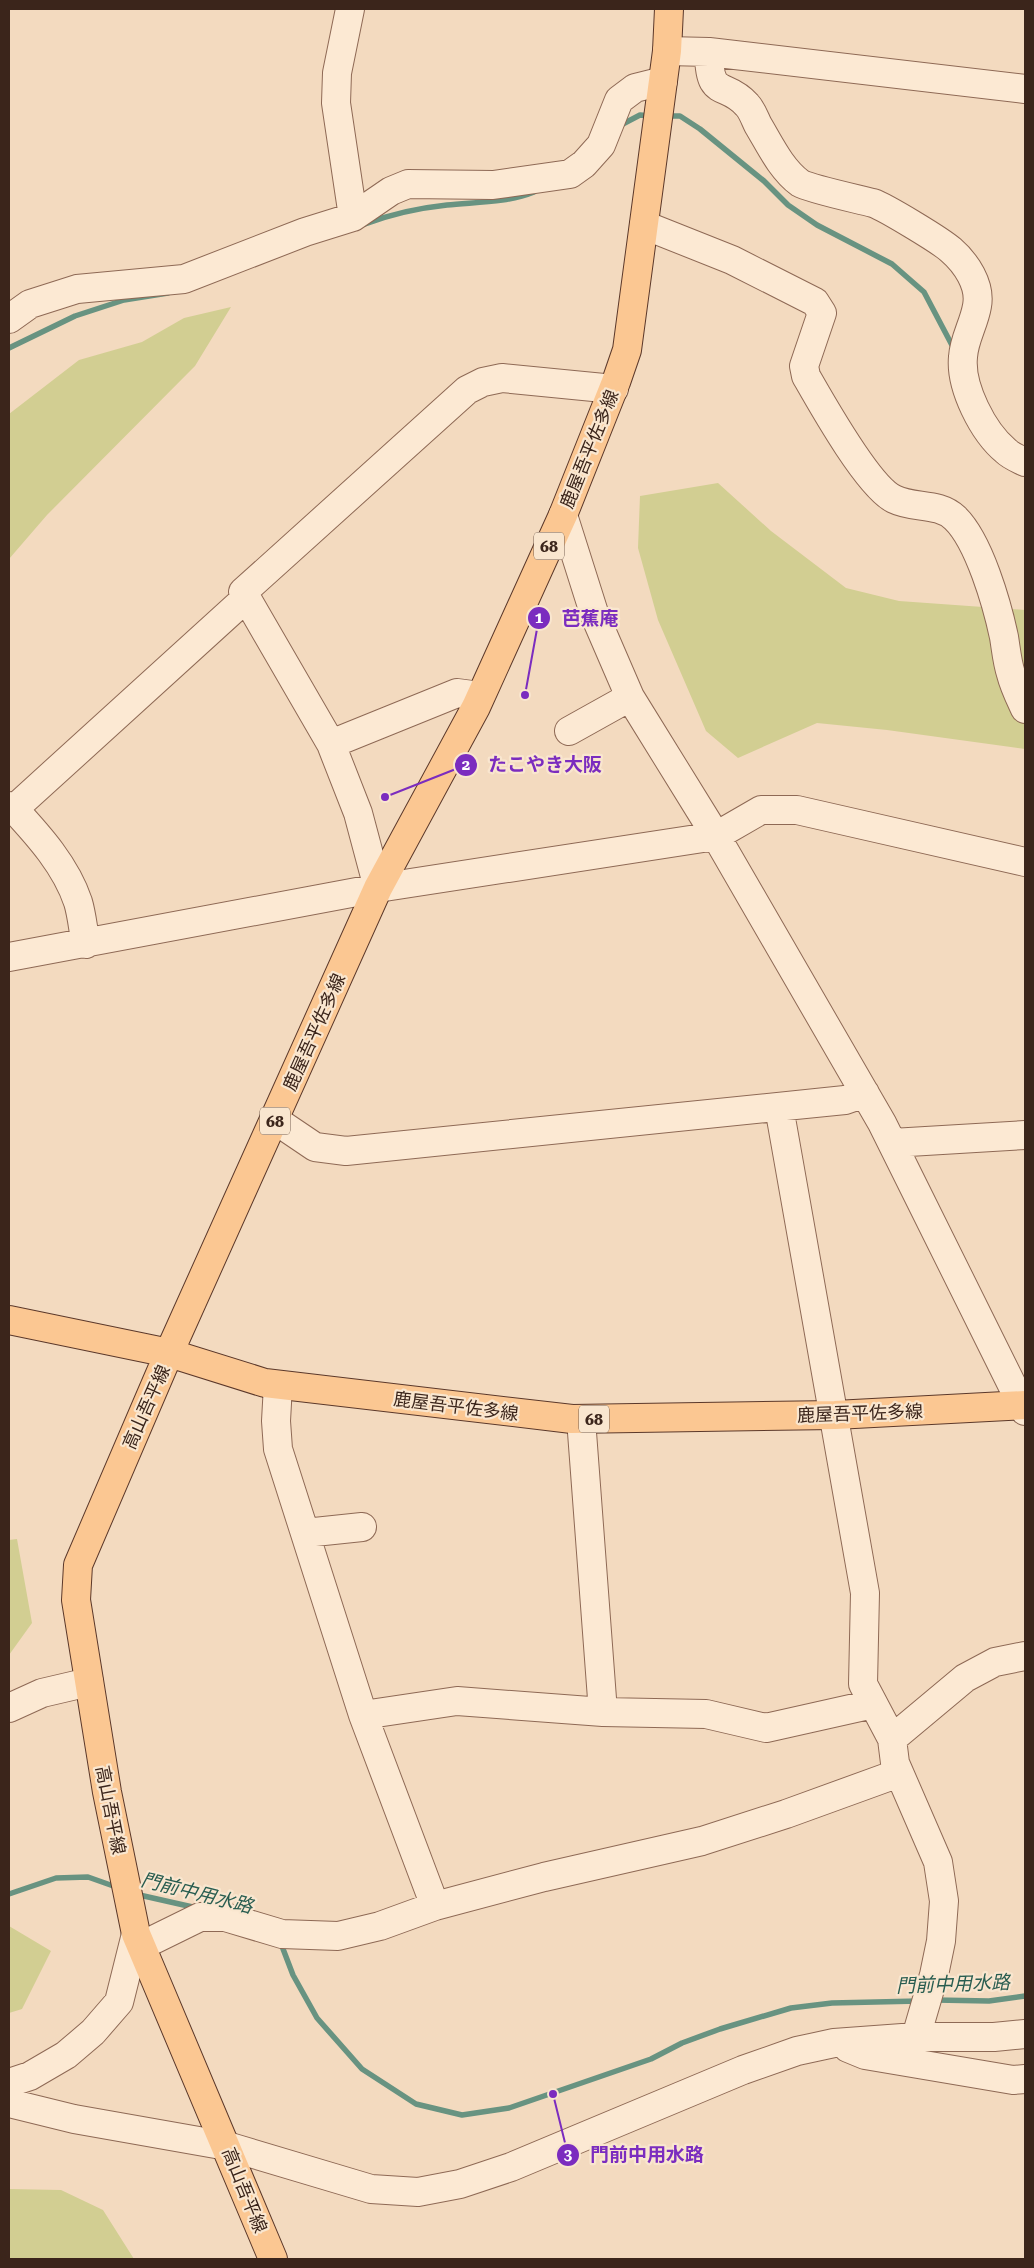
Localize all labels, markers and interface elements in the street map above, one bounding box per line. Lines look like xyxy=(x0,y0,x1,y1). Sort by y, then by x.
street label: 鹿屋吾平佐多線 xyxy=(556,387,622,511)
road number: 68 xyxy=(534,532,564,560)
callout: 芭蕉庵 xyxy=(526,601,628,635)
text: 芭蕉庵 xyxy=(561,607,619,630)
text: 1 xyxy=(535,609,544,627)
callout: たこやき大阪 xyxy=(453,748,612,782)
text: たこやき大阪 xyxy=(488,753,602,776)
text: 2 xyxy=(462,756,470,774)
street label: 鹿屋吾平佐多線 xyxy=(279,970,349,1094)
road number: 68 xyxy=(260,1108,290,1134)
street label: 高山吾平線 xyxy=(118,1362,174,1452)
street label: 鹿屋吾平佐多線 xyxy=(392,1388,520,1424)
street label: 鹿屋吾平佐多線 xyxy=(797,1400,923,1426)
road number: 68 xyxy=(579,1406,609,1432)
street label: 高山吾平線 xyxy=(92,1764,130,1856)
water label: 門前中用水路 xyxy=(139,1868,257,1918)
water label: 門前中用水路 xyxy=(896,1970,1012,1997)
callout: 門前中用水路 xyxy=(555,2138,714,2172)
text: 門前中用水路 xyxy=(590,2143,704,2166)
street label: 高山吾平線 xyxy=(218,2144,272,2236)
text: 3 xyxy=(564,2146,573,2164)

